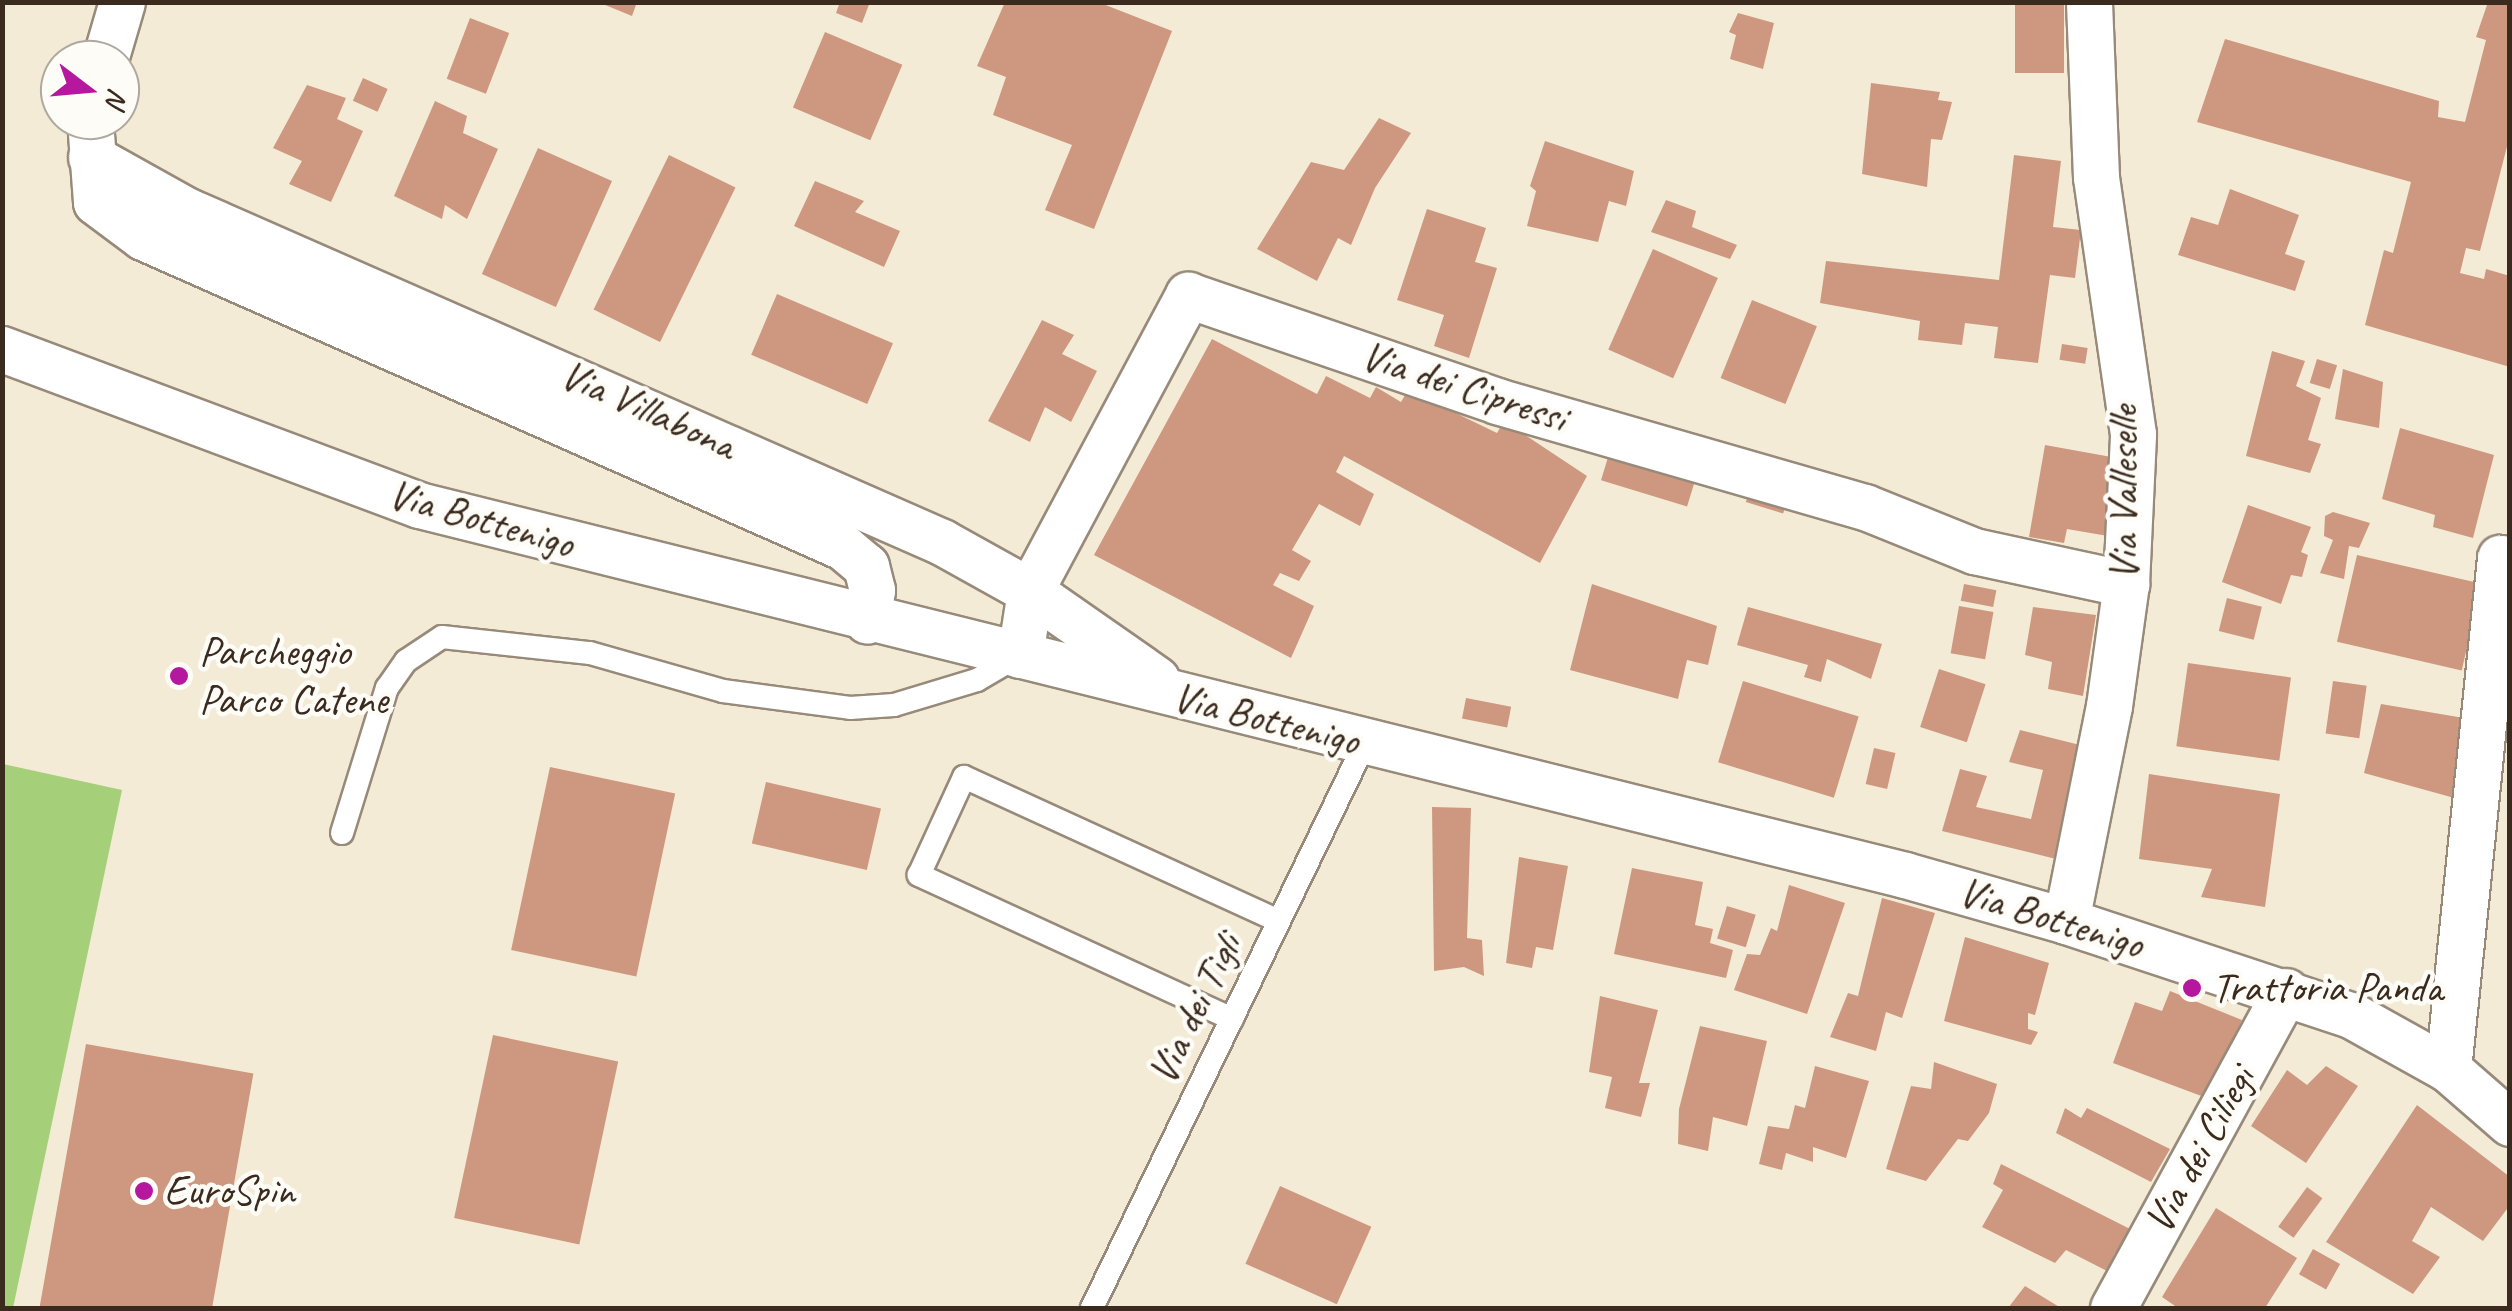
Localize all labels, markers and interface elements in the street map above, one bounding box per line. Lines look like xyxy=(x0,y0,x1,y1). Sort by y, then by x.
north arrow xyxy=(40,40,140,140)
text: N xyxy=(98,85,137,111)
street label: Via dei Cipressi xyxy=(1355,330,1573,444)
street label: Via Villabona xyxy=(553,349,743,471)
street label: Via Valleselle xyxy=(2099,405,2149,581)
street label: Via Bottenigo xyxy=(383,469,579,569)
place label: Parcheggio Parco Catene xyxy=(199,627,388,726)
marker: Parcheggio Parco Catene xyxy=(168,665,190,687)
street label: Via Bottenigo xyxy=(1168,672,1364,766)
street label: Via Bottenigo xyxy=(1953,866,2149,970)
street label: Via dei Tigli xyxy=(1137,926,1253,1092)
place label: Trattoria Panda xyxy=(2212,963,2444,1013)
marker: Trattoria Panda xyxy=(2181,977,2203,999)
street label: Via dei Ciliegi xyxy=(2134,1058,2266,1242)
place label: EuroSpin xyxy=(164,1166,295,1216)
marker: EuroSpin xyxy=(133,1180,155,1202)

